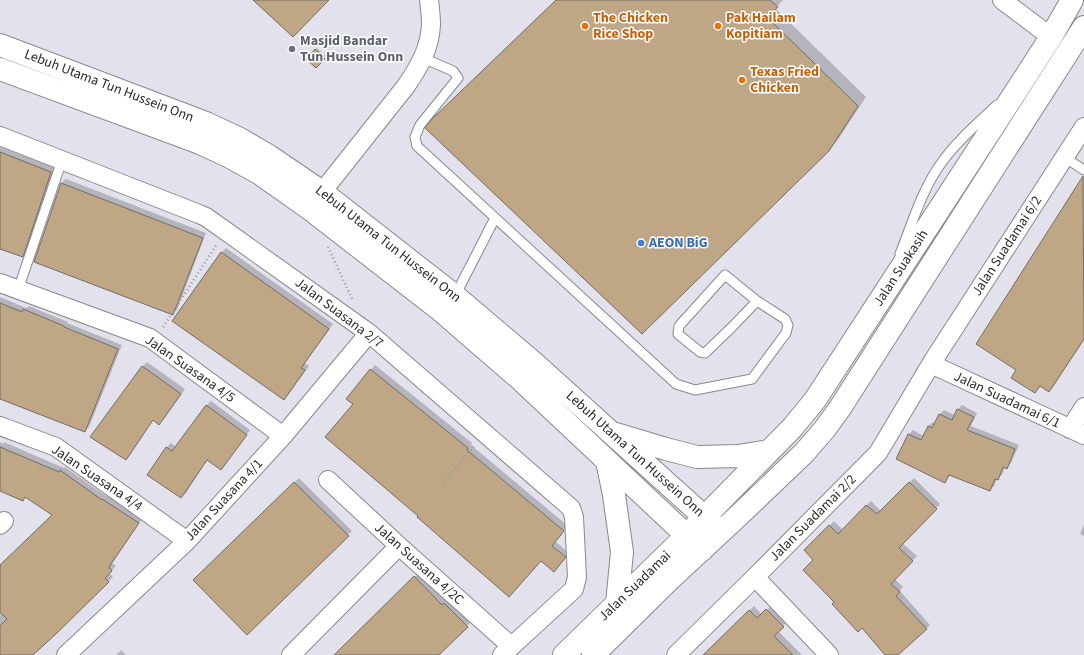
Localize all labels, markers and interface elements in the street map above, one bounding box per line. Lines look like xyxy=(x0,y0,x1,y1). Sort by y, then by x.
place label: The Chicken Rice Shop xyxy=(593,8,668,44)
place label: Pak Hailam Kopitiam xyxy=(726,8,796,44)
marker: The Chicken Rice Shop xyxy=(580,21,590,31)
marker: Pak Hailam Kopitiam xyxy=(713,21,723,31)
place label: Masjid Bandar Tun Hussein Onn xyxy=(300,31,403,67)
street label: Lebuh Utama Tun Hussein Onn xyxy=(21,44,197,128)
marker: Masjid Bandar Tun Hussein Onn xyxy=(287,44,297,54)
place label: Texas Fried Chicken xyxy=(750,62,819,98)
marker: Texas Fried Chicken xyxy=(737,75,747,85)
street label: Lebuh Utama Tun Hussein Onn xyxy=(311,181,465,307)
street label: Jalan Suadamai 6/2 xyxy=(967,192,1047,300)
street label: Jalan Suakasih xyxy=(869,226,933,310)
place label: AEON BiG xyxy=(648,233,708,253)
marker: AEON BiG xyxy=(636,238,646,248)
street label: Jalan Suasana 2/7 xyxy=(291,273,387,353)
street label: Jalan Suasana 4/5 xyxy=(141,330,239,408)
street label: Jalan Suadamai 6/1 xyxy=(950,367,1064,433)
street label: Lebuh Utama Tun Hussein Onn xyxy=(561,386,709,522)
street label: Jalan Suasana 4/4 xyxy=(47,440,147,516)
street label: Jalan Suasana 4/1 xyxy=(180,454,268,546)
street label: Jalan Suadamai 2/2 xyxy=(765,470,861,566)
street label: Jalan Suasana 4/2C xyxy=(370,518,468,610)
street label: Jalan Suadamai xyxy=(594,546,676,626)

